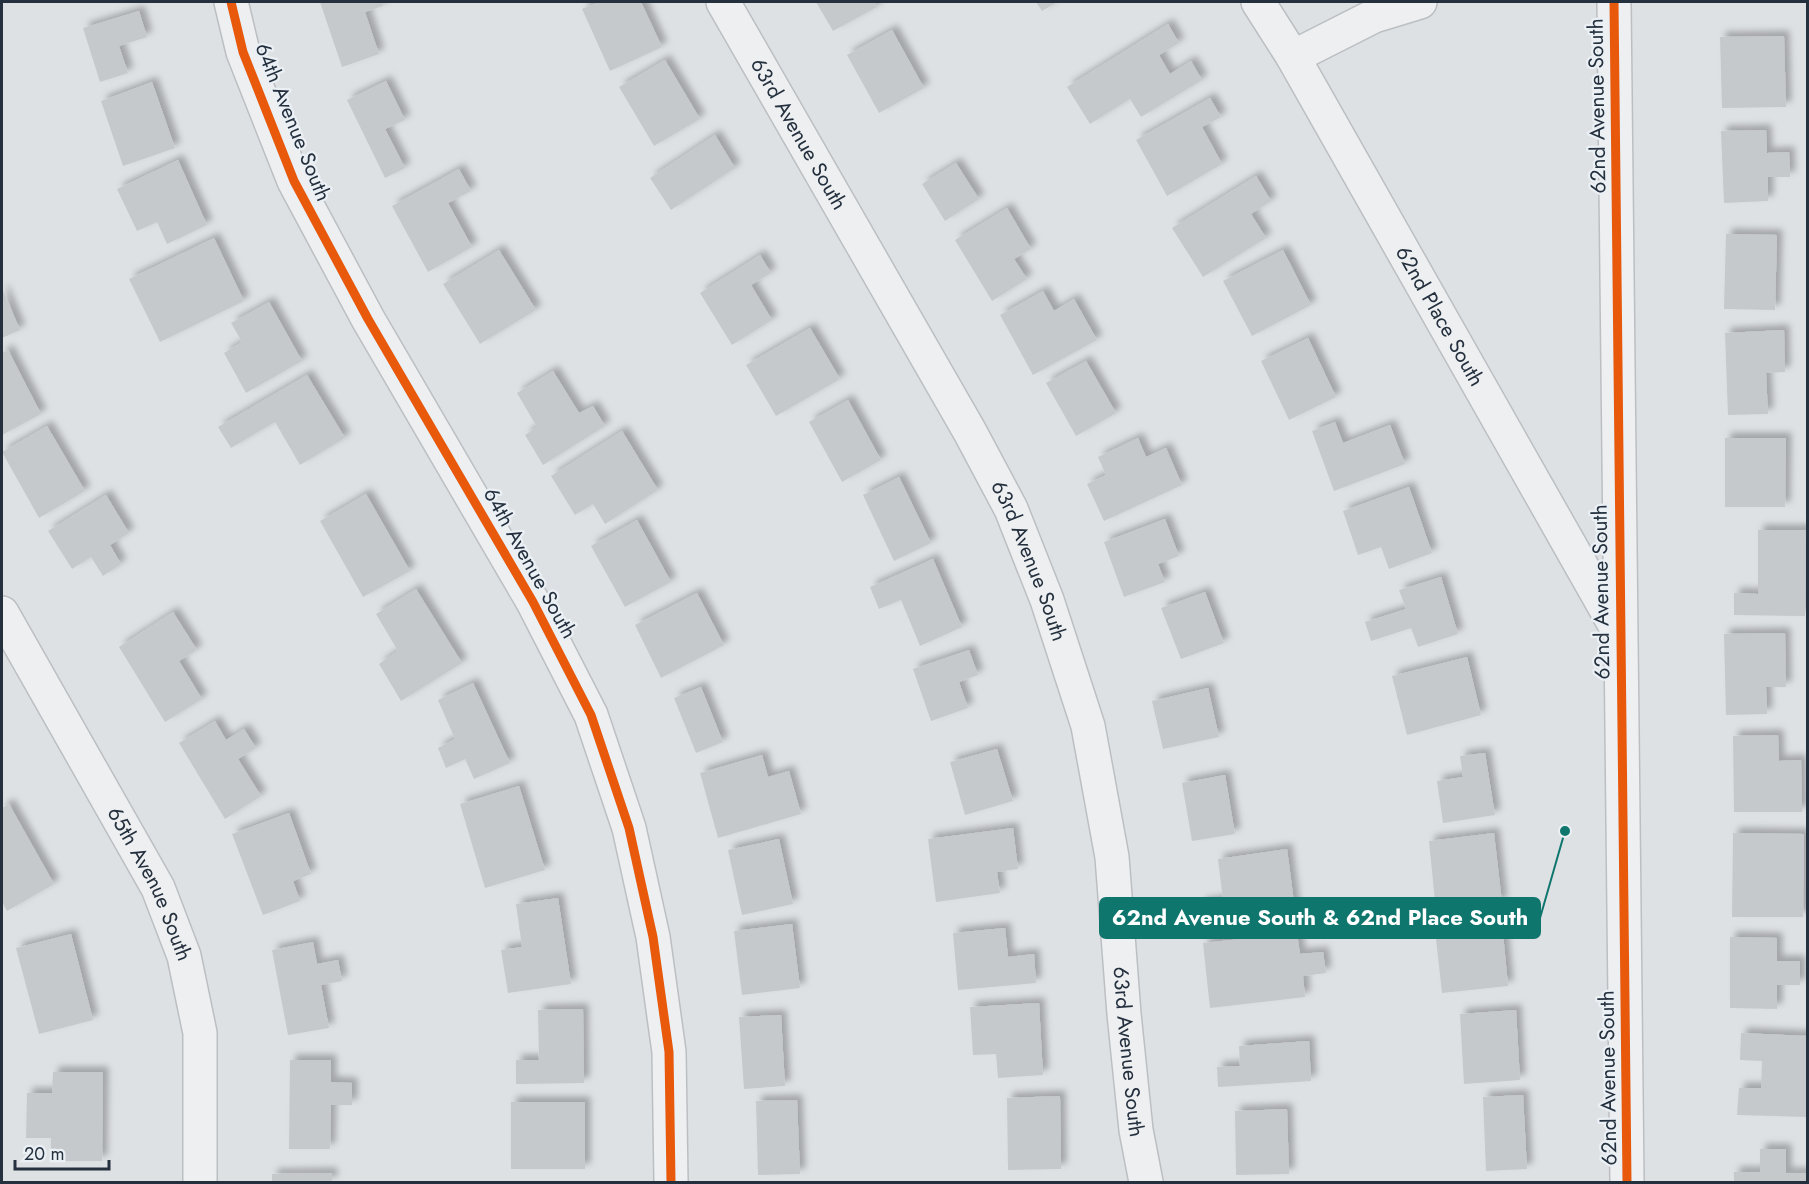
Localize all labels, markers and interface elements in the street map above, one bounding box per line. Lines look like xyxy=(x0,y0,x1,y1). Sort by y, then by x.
street label: 62nd Avenue South xyxy=(1580,18,1614,194)
street label: 64th Avenue South xyxy=(248,38,338,206)
street label: 63rd Avenue South xyxy=(743,52,854,215)
street label: 62nd Place South xyxy=(1388,240,1492,392)
street label: 63rd Avenue South xyxy=(983,475,1074,645)
street label: 64th Avenue South xyxy=(476,482,584,644)
street label: 62nd Avenue South xyxy=(1584,504,1618,680)
street label: 65th Avenue South xyxy=(100,801,199,965)
callout: 62nd Avenue South & 62nd Place South xyxy=(1100,898,1540,938)
text: 62nd Avenue South & 62nd Place South xyxy=(1112,901,1528,933)
street label: 63rd Avenue South xyxy=(1105,965,1152,1139)
street label: 62nd Avenue South xyxy=(1591,990,1625,1166)
scale bar xyxy=(15,1133,110,1171)
text: 20 m xyxy=(24,1141,64,1167)

